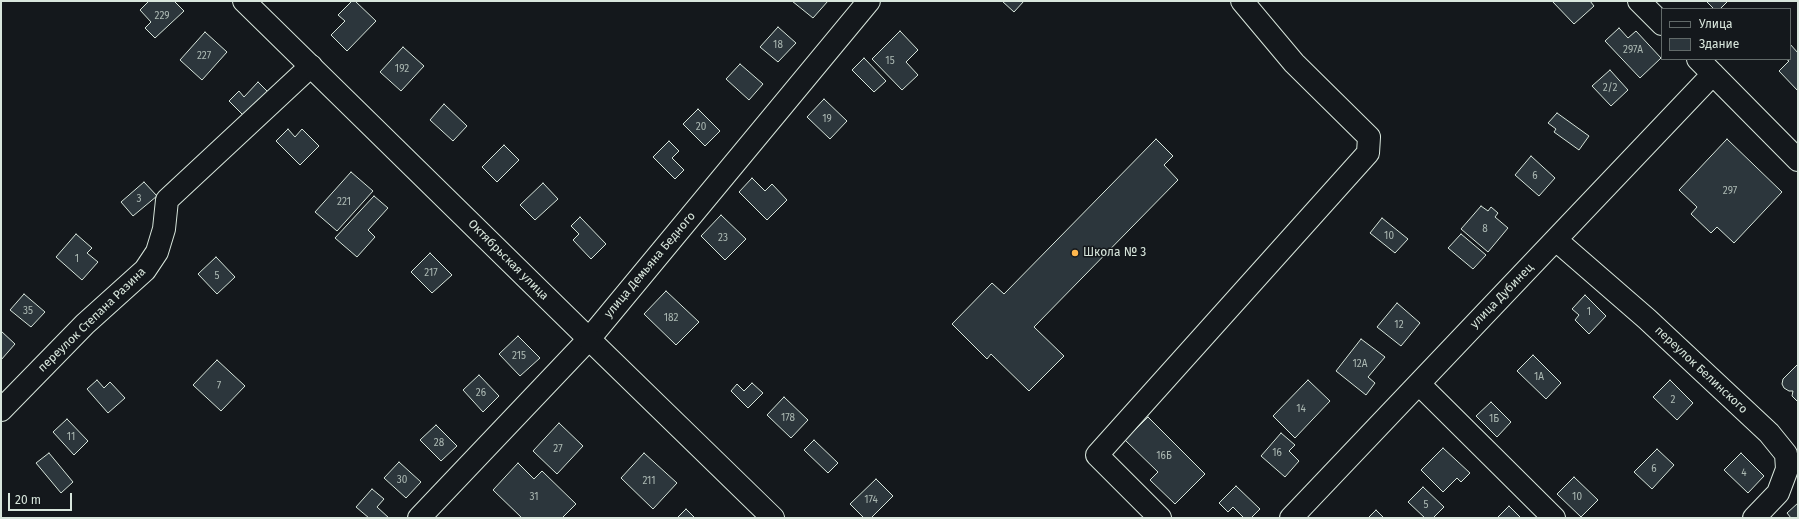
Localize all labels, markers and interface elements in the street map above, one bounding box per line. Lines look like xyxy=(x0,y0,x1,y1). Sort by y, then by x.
legend xyxy=(1661,8,1791,60)
house number: 229 xyxy=(154,10,170,22)
text: Улица xyxy=(1699,17,1733,31)
text: Здание xyxy=(1699,37,1739,51)
house number: 18 xyxy=(773,39,783,51)
house number: 297А xyxy=(1623,44,1643,56)
house number: 227 xyxy=(197,50,211,62)
house number: 15 xyxy=(885,55,895,67)
house number: 192 xyxy=(395,63,409,75)
house number: 2/2 xyxy=(1603,82,1617,94)
house number: 19 xyxy=(822,113,832,125)
house number: 20 xyxy=(696,121,706,133)
house number: 6 xyxy=(1532,170,1538,182)
house number: 297 xyxy=(1723,185,1737,197)
house number: 3 xyxy=(137,193,141,205)
house number: 221 xyxy=(337,196,351,208)
street label: улица Демьяна Бедного xyxy=(601,209,699,321)
street label: Октябрьская улица xyxy=(465,217,551,303)
house number: 8 xyxy=(1482,223,1488,235)
house number: 10 xyxy=(1384,230,1394,242)
house number: 23 xyxy=(718,232,728,244)
place label: Школа № 3 xyxy=(1083,246,1146,260)
marker: Школа № 3 xyxy=(1070,248,1080,258)
house number: 1 xyxy=(75,253,79,265)
street label: улица Дубинец xyxy=(1467,261,1537,331)
street label: переулок Степана Разина xyxy=(35,265,149,375)
house number: 217 xyxy=(424,267,438,279)
house number: 5 xyxy=(214,270,220,282)
house number: 35 xyxy=(23,305,33,317)
house number: 1 xyxy=(1587,306,1591,318)
house number: 182 xyxy=(664,312,678,324)
house number: 12 xyxy=(1394,319,1404,331)
street label: переулок Белинского xyxy=(1652,323,1750,417)
house number: 215 xyxy=(512,350,526,362)
house number: 12А xyxy=(1352,358,1368,370)
house number: 1А xyxy=(1534,371,1544,383)
house number: 7 xyxy=(217,380,221,392)
house number: 26 xyxy=(476,387,486,399)
house number: 2 xyxy=(1671,394,1675,406)
house number: 14 xyxy=(1296,403,1306,415)
house number: 178 xyxy=(781,412,795,424)
house number: 1Б xyxy=(1489,413,1499,425)
house number: 11 xyxy=(67,431,75,443)
house number: 28 xyxy=(434,437,444,449)
house number: 27 xyxy=(553,443,563,455)
house number: 16 xyxy=(1272,447,1282,459)
house number: 16Б xyxy=(1156,450,1172,462)
house number: 6 xyxy=(1651,463,1657,475)
house number: 4 xyxy=(1741,467,1747,479)
house number: 30 xyxy=(397,474,407,486)
house number: 211 xyxy=(642,475,656,487)
scale bar xyxy=(10,485,74,511)
house number: 31 xyxy=(529,491,539,503)
house number: 10 xyxy=(1572,491,1582,503)
text: 20 m xyxy=(15,493,41,507)
house number: 174 xyxy=(864,494,878,506)
house number: 5 xyxy=(1423,499,1429,511)

